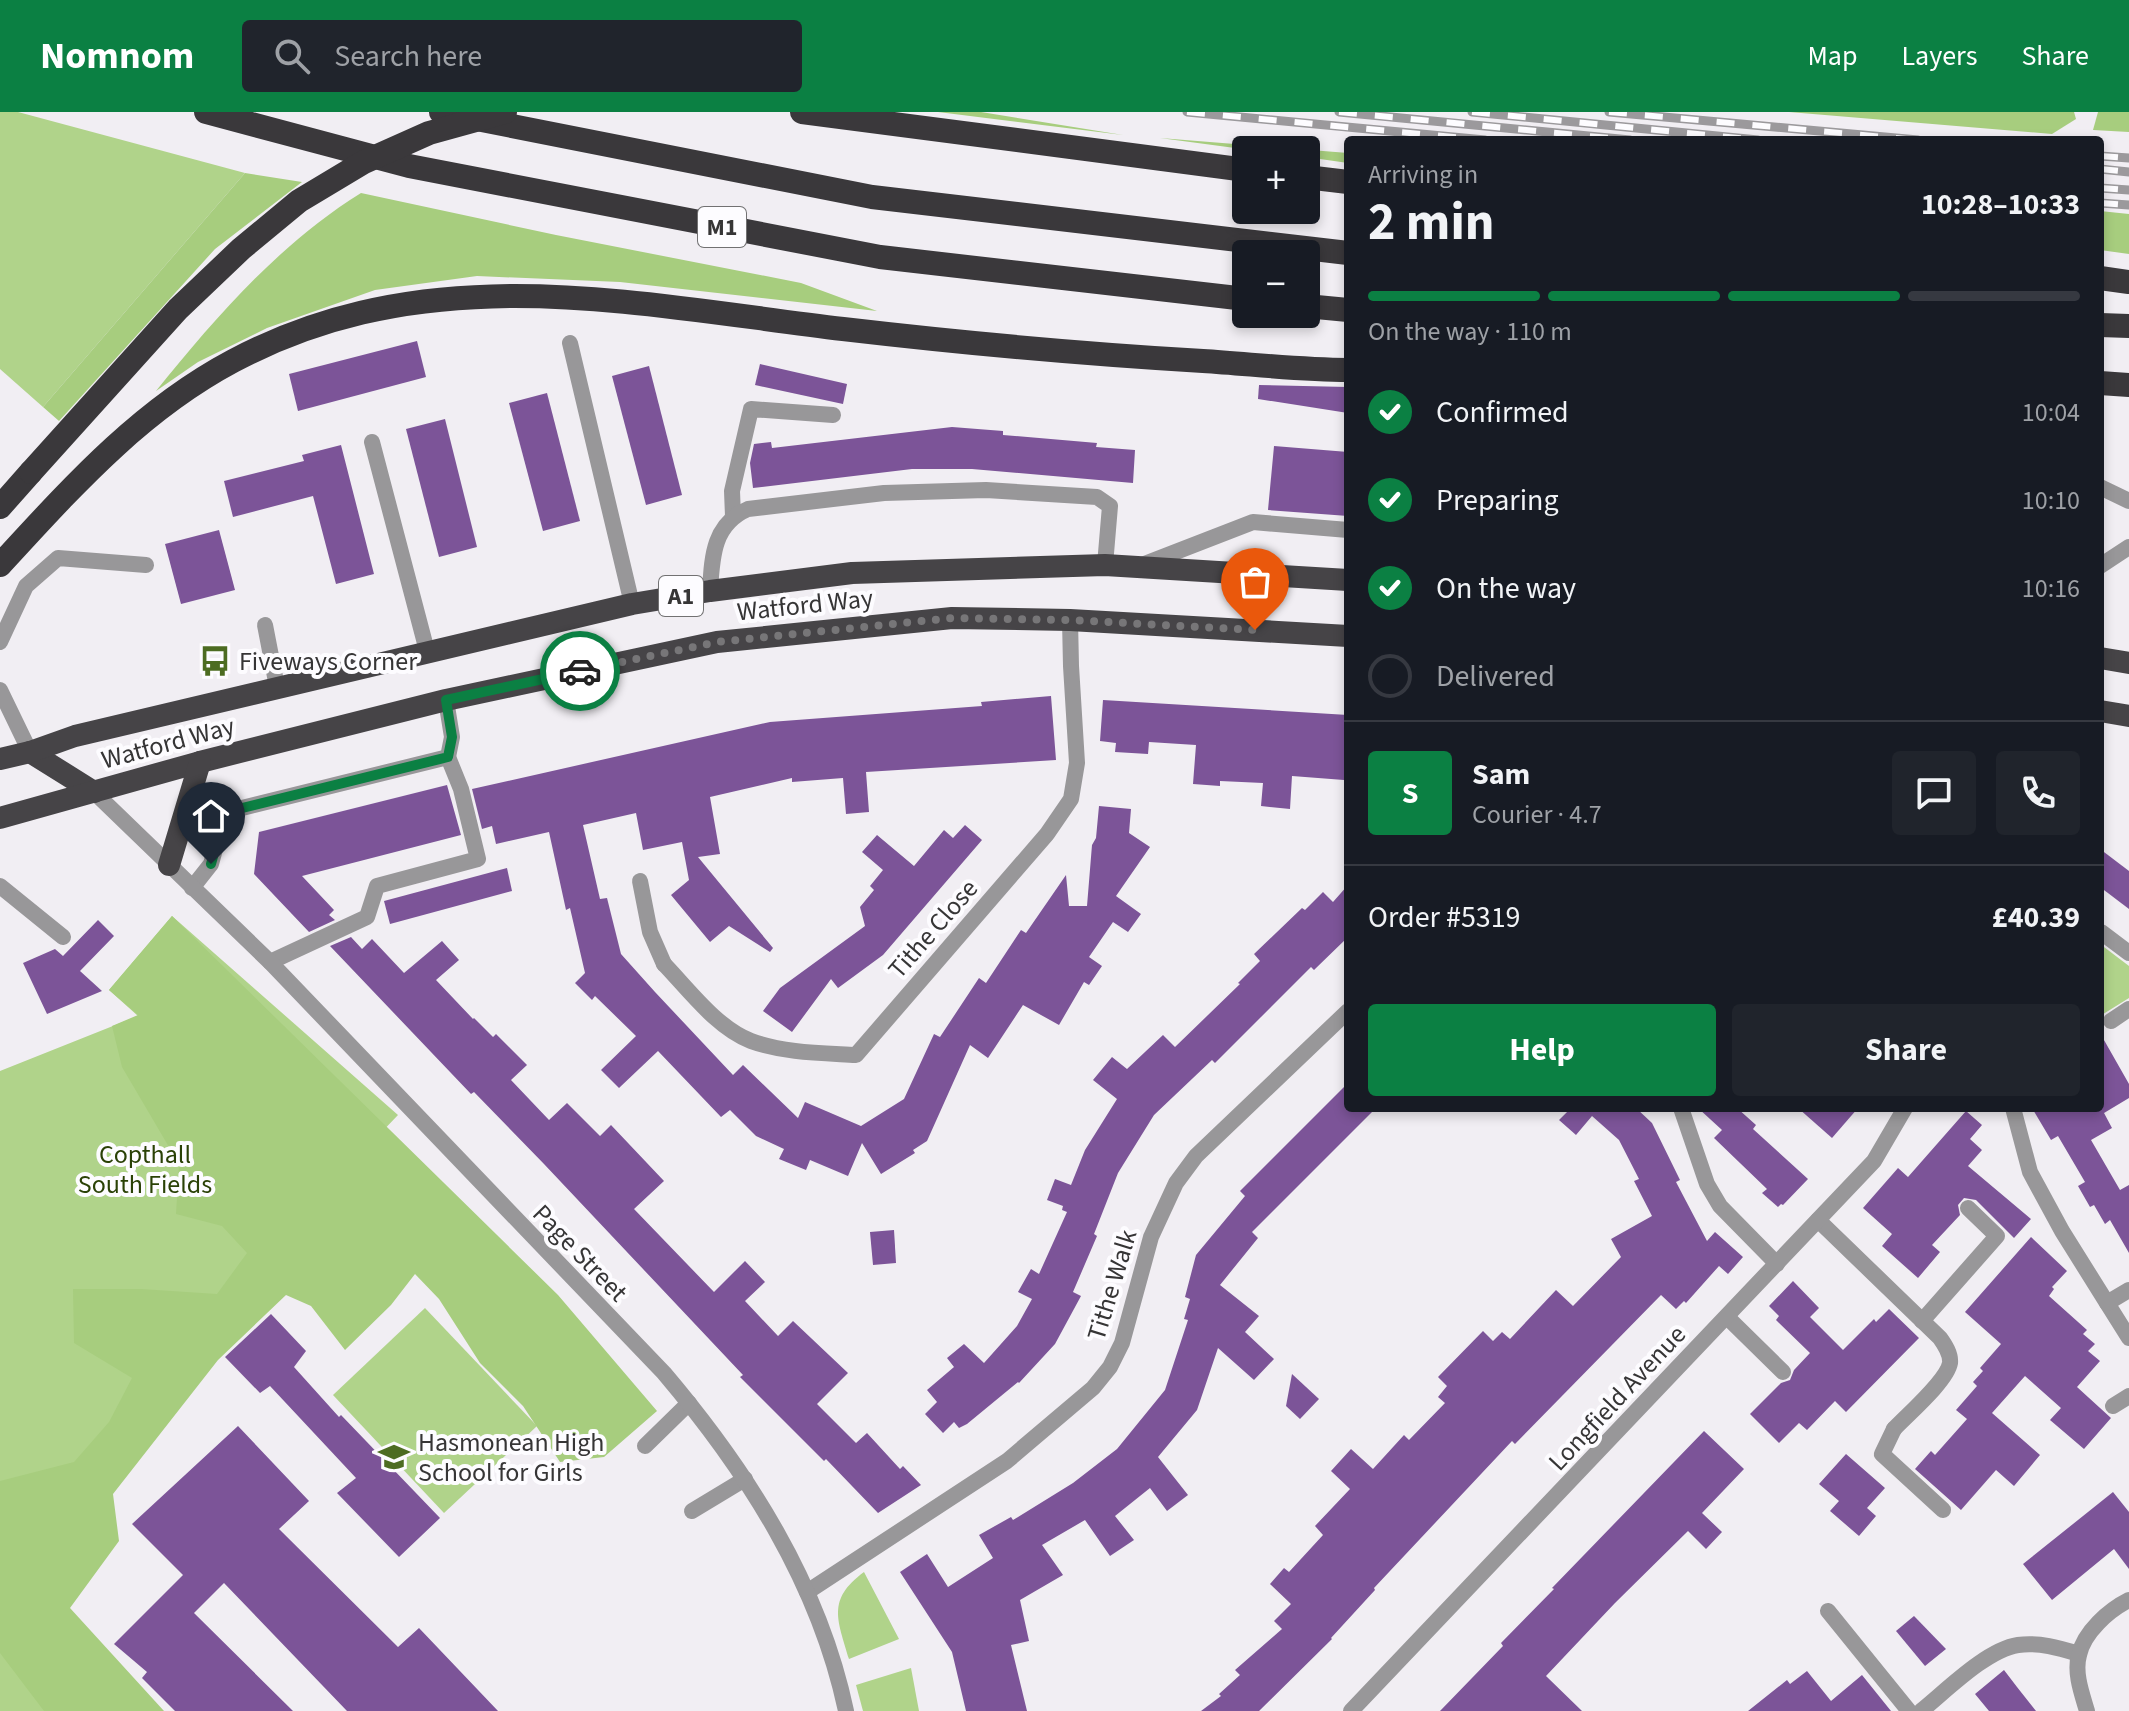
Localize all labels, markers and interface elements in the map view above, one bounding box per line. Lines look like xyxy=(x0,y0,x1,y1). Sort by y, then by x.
search box xyxy=(242,20,802,92)
text: Nomnom xyxy=(40,29,194,83)
icon: search xyxy=(270,34,314,78)
text: Search here xyxy=(334,35,482,78)
text: Map xyxy=(1807,36,1857,76)
text: Layers xyxy=(1901,36,1977,76)
text: Share xyxy=(2021,36,2089,76)
map controls xyxy=(1232,136,1320,328)
button: + xyxy=(1232,136,1320,224)
text: Arriving in xyxy=(1368,156,1478,193)
text: 10:28–10:33 xyxy=(1921,183,2080,226)
text: 2 min xyxy=(1368,186,1495,260)
road number: M1 xyxy=(698,207,746,247)
button: − xyxy=(1232,240,1320,328)
text: On the way · 110 m xyxy=(1368,313,1572,350)
icon: check xyxy=(1368,390,1412,434)
text: Confirmed xyxy=(1436,391,1569,434)
text: 10:04 xyxy=(2022,394,2080,431)
icon: check xyxy=(1368,478,1412,522)
text: Preparing xyxy=(1436,479,1559,522)
text: 10:10 xyxy=(2022,482,2080,519)
pin xyxy=(1221,548,1289,630)
icon: bag xyxy=(1233,560,1277,604)
icon: check xyxy=(1368,566,1412,610)
text: On the way xyxy=(1436,567,1576,610)
text: 10:16 xyxy=(2022,570,2080,607)
road number: A1 xyxy=(659,576,703,616)
street label: Watford Way xyxy=(735,579,875,631)
courier xyxy=(540,631,620,711)
place label: Fiveways Corner xyxy=(239,643,418,680)
bus stop icon: Fiveways Corner xyxy=(198,644,232,678)
icon: car xyxy=(558,649,602,693)
text: Delivered xyxy=(1436,655,1555,698)
street label: Watford Way xyxy=(97,707,239,779)
button: chat xyxy=(1892,751,1976,835)
button: phone xyxy=(1996,751,2080,835)
text: Sam xyxy=(1472,753,1530,796)
text: S xyxy=(1402,772,1418,815)
pin xyxy=(177,782,245,864)
icon: home xyxy=(189,794,233,838)
text: Courier · 4.7 xyxy=(1472,796,1602,833)
street label: Tithe Close xyxy=(879,871,987,987)
text: Order #5319 xyxy=(1368,896,1521,939)
text: £40.39 xyxy=(1992,896,2080,939)
button: Help xyxy=(1368,1004,1716,1096)
button: Share xyxy=(1732,1004,2080,1096)
park label: Copthall South Fields xyxy=(78,1136,212,1203)
street label: Page Street xyxy=(524,1196,636,1310)
street label: Tithe Walk xyxy=(1078,1225,1146,1345)
street label: Longfield Avenue xyxy=(1540,1317,1694,1479)
place label: Hasmonean High School for Girls xyxy=(418,1424,604,1491)
school or university icon: Hasmonean High School for Girls xyxy=(377,1440,411,1474)

